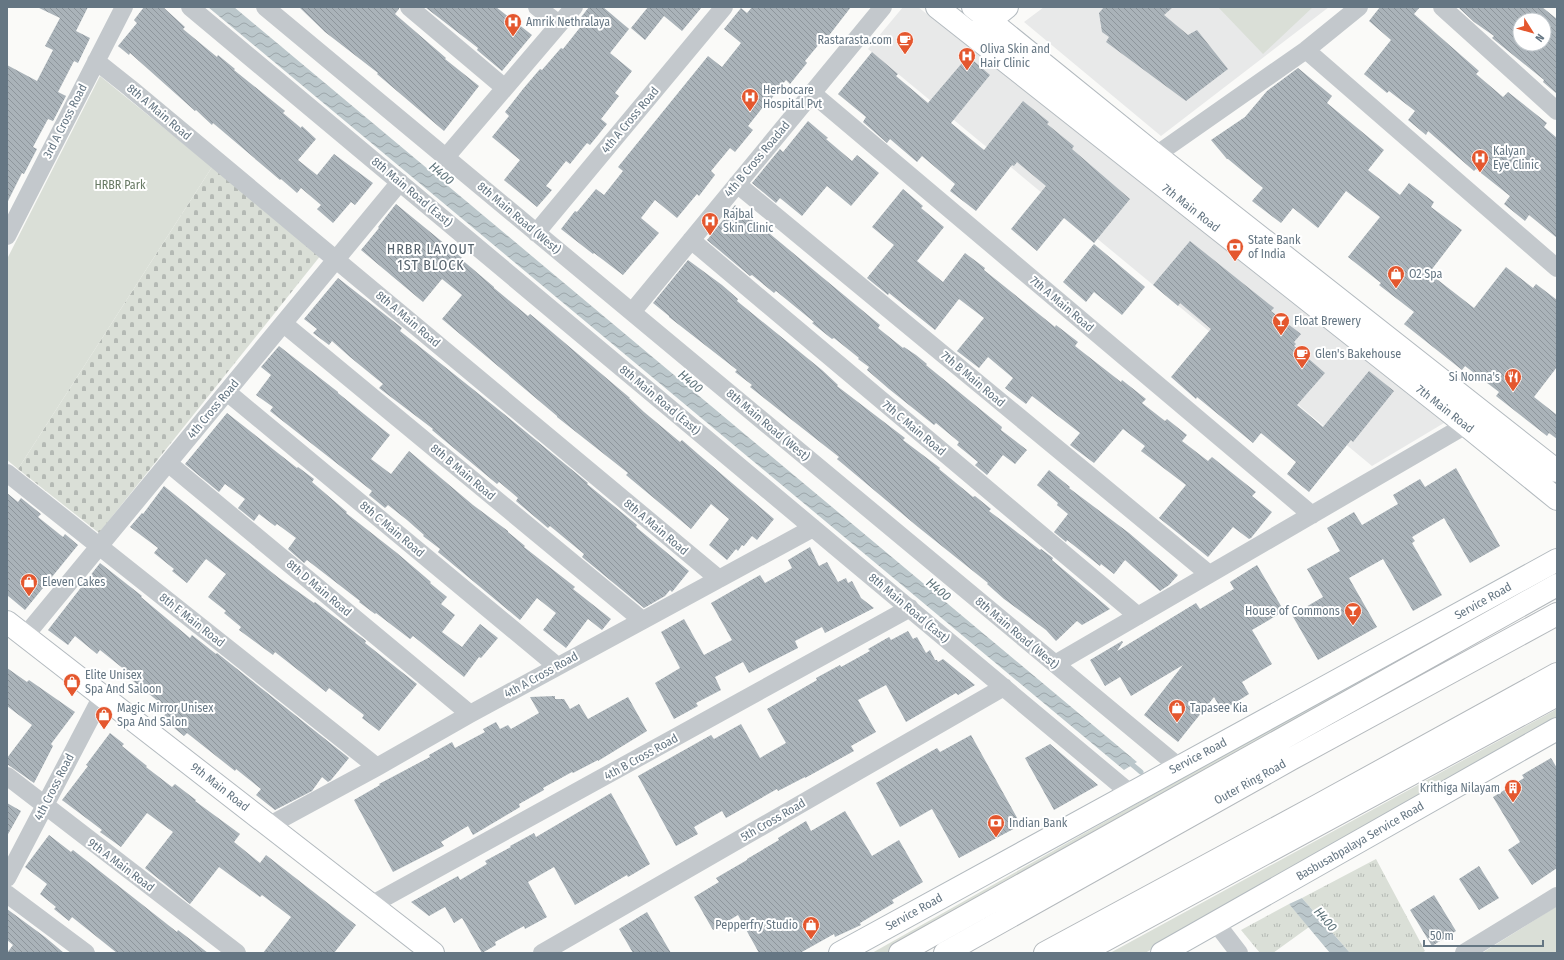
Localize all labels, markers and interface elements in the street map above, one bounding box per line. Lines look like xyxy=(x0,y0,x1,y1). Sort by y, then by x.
hospital icon: Amrik Nethralaya xyxy=(503,12,523,37)
north arrow xyxy=(1512,12,1552,52)
place label: Amrik Nethralaya xyxy=(526,15,610,29)
cafe icon: Rastarasta.com xyxy=(895,30,915,55)
text: N xyxy=(1532,31,1547,44)
place label: Rastarasta.com xyxy=(818,33,892,47)
place label: Oliva Skin and Hair Clinic xyxy=(980,42,1050,70)
hospital icon: Oliva Skin and Hair Clinic xyxy=(957,46,977,71)
street label: 3rd A Cross Road xyxy=(40,81,90,161)
street label: 8th A Main Road xyxy=(124,81,194,143)
place label: Herbocare Hospital Pvt xyxy=(763,83,822,111)
street label: 4th A Cross Road xyxy=(598,84,662,156)
hospital icon: Herbocare Hospital Pvt xyxy=(740,87,760,112)
street label: 4th B Cross Roadad xyxy=(721,118,793,200)
place label: Kalyan Eye Clinic xyxy=(1493,144,1539,172)
hospital icon: Kalyan Eye Clinic xyxy=(1470,148,1490,173)
street label: 8th Main Road (East) xyxy=(369,154,455,230)
water label: H400 xyxy=(426,159,457,188)
park label: HRBR Park xyxy=(94,178,146,192)
street label: 8th Main Road (West) xyxy=(475,179,564,257)
street label: 7th Main Road xyxy=(1159,181,1223,235)
place label: Rajbal Skin Clinic xyxy=(723,207,773,235)
hospital icon: Rajbal Skin Clinic xyxy=(700,211,720,236)
place label: State Bank of India xyxy=(1248,233,1301,261)
bank icon: State Bank of India xyxy=(1225,237,1245,262)
district label: HRBR LAYOUT 1ST BLOCK xyxy=(387,241,475,274)
shop icon: O2 Spa xyxy=(1386,264,1406,289)
place label: O2 Spa xyxy=(1409,267,1443,281)
street label: 7th A Main Road xyxy=(1027,273,1097,335)
street label: 8th A Main Road xyxy=(373,288,443,350)
bar icon: Float Brewery xyxy=(1271,311,1291,336)
place label: Float Brewery xyxy=(1294,314,1361,328)
cafe icon: Glen's Bakehouse xyxy=(1292,344,1312,369)
place label: Glen's Bakehouse xyxy=(1315,347,1401,361)
street label: 7th B Main Road xyxy=(938,348,1008,410)
street label: 8th Main Road (East) xyxy=(617,362,703,438)
water label: H400 xyxy=(675,367,706,396)
restaurant icon: Si Nonna's xyxy=(1503,367,1523,392)
place label: Si Nonna's xyxy=(1449,370,1500,384)
street label: 4th Cross Road xyxy=(184,377,242,441)
street label: 7th Main Road xyxy=(1413,382,1477,436)
street label: 8th Main Road (West) xyxy=(724,386,813,464)
street label: 7th C Main Road xyxy=(880,397,948,459)
street label: 8th B Main Road xyxy=(428,441,498,503)
street label: 8th A Main Road xyxy=(621,496,691,558)
street label: 8th C Main Road xyxy=(357,498,427,560)
street label: 8th D Main Road xyxy=(284,557,354,619)
street label: 8th Main Road (East) xyxy=(866,570,952,646)
shop icon: Eleven Cakes xyxy=(19,572,39,597)
place label: Eleven Cakes xyxy=(42,575,105,589)
water label: H400 xyxy=(923,575,954,604)
street label: Service Road xyxy=(1452,580,1514,622)
street label: 8th E Main Road xyxy=(157,590,227,650)
street label: 8th Main Road (West) xyxy=(973,594,1062,672)
bar icon: House of Commons xyxy=(1343,601,1363,626)
place label: House of Commons xyxy=(1245,604,1340,618)
street label: 4th A Cross Road xyxy=(502,649,580,701)
place label: Elite Unisex Spa And Saloon xyxy=(85,668,162,696)
shop icon: Elite Unisex Spa And Saloon xyxy=(62,672,82,697)
shop icon: Tapasee Kia xyxy=(1167,698,1187,723)
place label: Magic Mirror Unisex Spa And Salon xyxy=(117,701,214,729)
place label: Tapasee Kia xyxy=(1190,701,1248,715)
shop icon: Magic Mirror Unisex Spa And Salon xyxy=(94,705,114,730)
street label: 4th B Cross Road xyxy=(602,731,680,783)
street label: Service Road xyxy=(1167,735,1229,777)
street label: 4th Cross Road xyxy=(31,751,77,823)
street label: Outer Ring Road xyxy=(1212,757,1288,807)
street label: 9th Main Road xyxy=(188,760,252,814)
building icon: Krithiga Nilayam xyxy=(1503,778,1523,803)
place label: Krithiga Nilayam xyxy=(1420,781,1500,795)
street label: 5th Cross Road xyxy=(738,796,808,844)
street label: Basbusabpalaya Service Road xyxy=(1294,799,1426,883)
bank icon: Indian Bank xyxy=(986,813,1006,838)
place label: Indian Bank xyxy=(1009,816,1068,830)
street label: 9th A Main Road xyxy=(85,835,157,895)
street label: Service Road xyxy=(883,891,945,933)
water label: H400 xyxy=(1311,904,1340,935)
shop icon: Pepperfry Studio xyxy=(801,915,821,940)
place label: Pepperfry Studio xyxy=(715,918,798,932)
scale bar xyxy=(1424,922,1543,948)
text: 50 m xyxy=(1430,929,1454,943)

